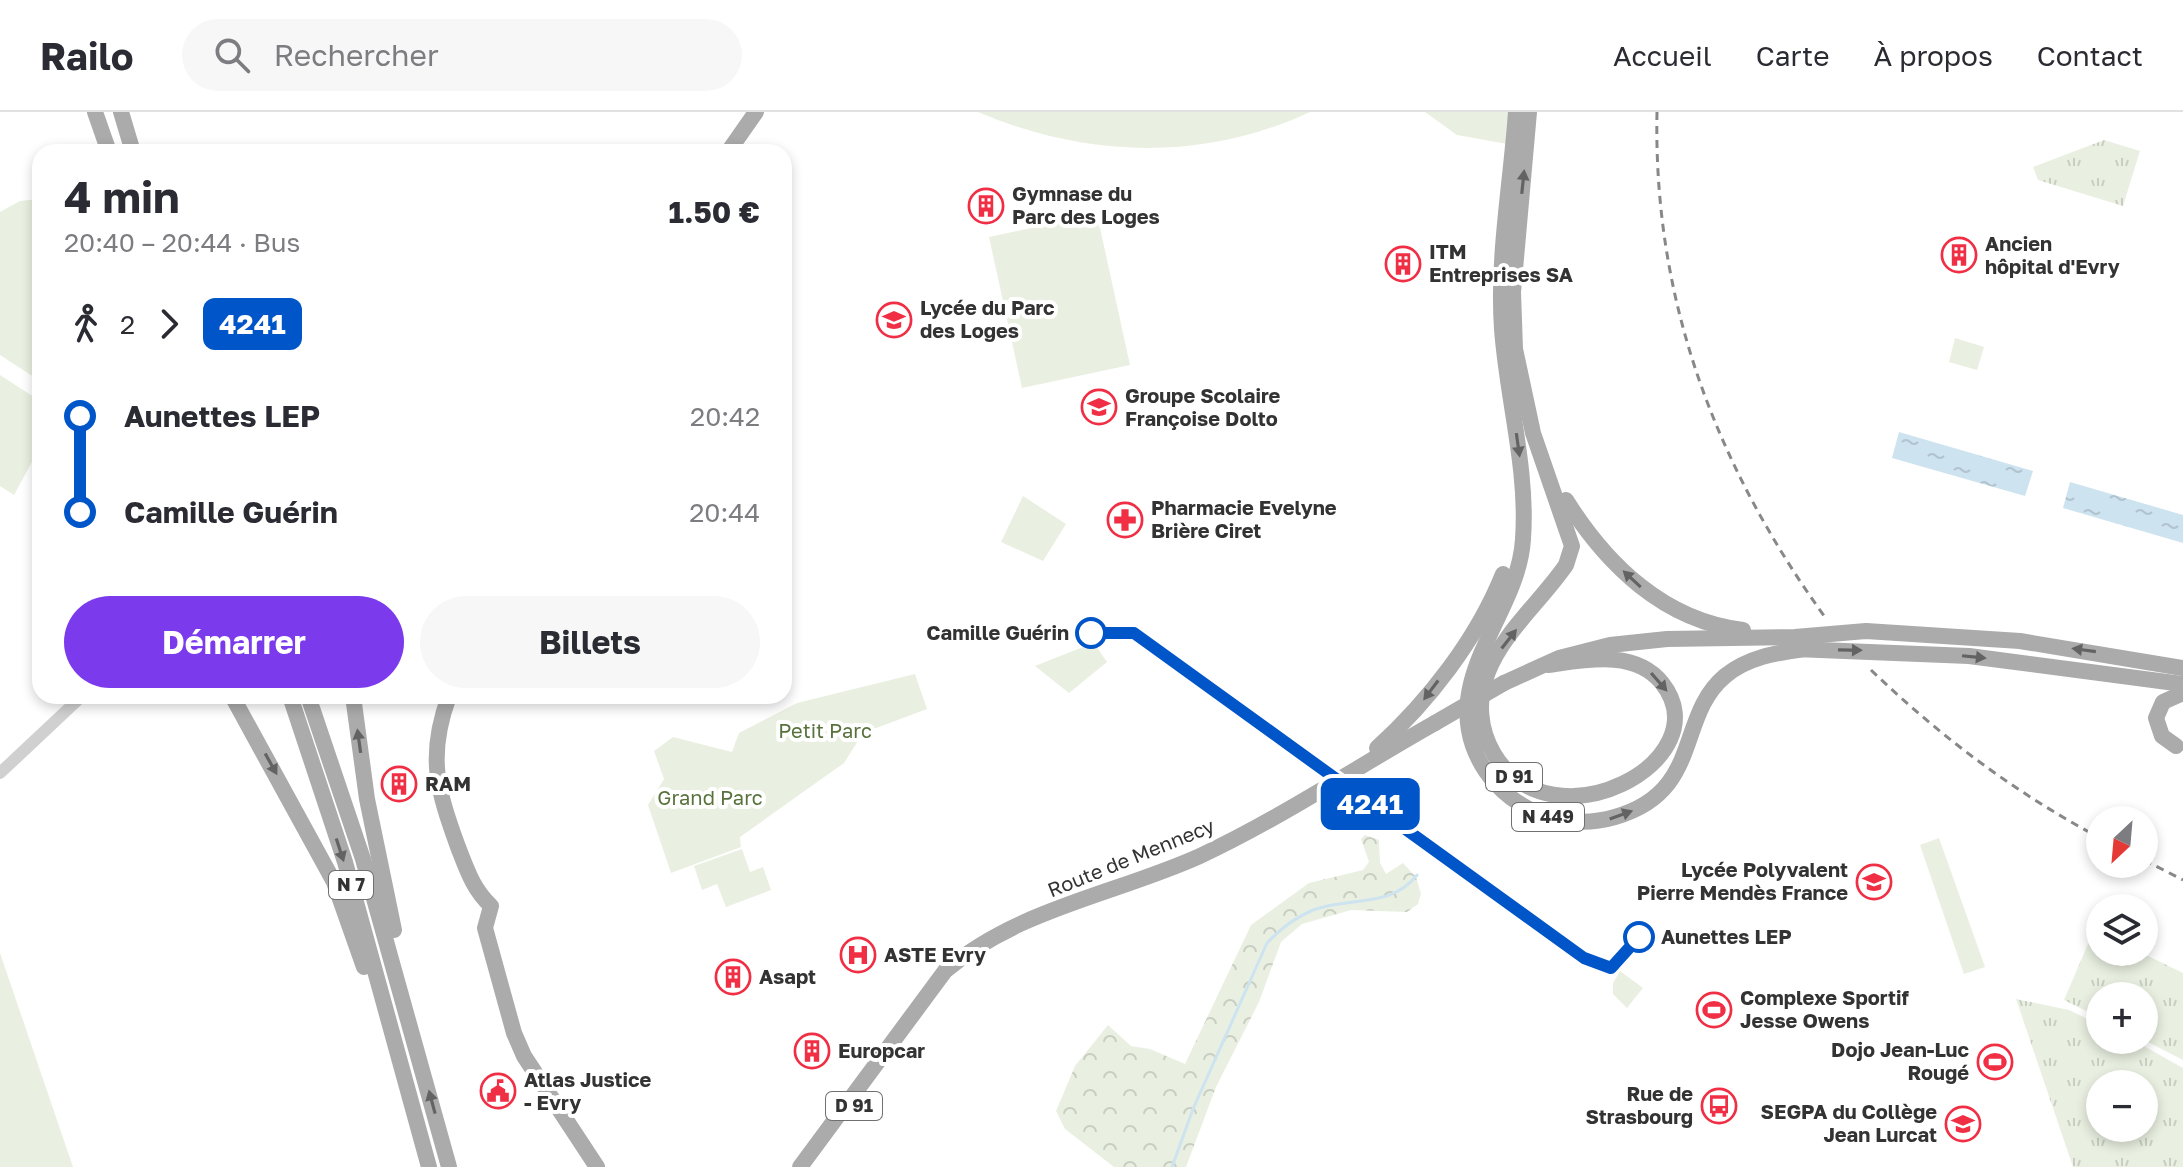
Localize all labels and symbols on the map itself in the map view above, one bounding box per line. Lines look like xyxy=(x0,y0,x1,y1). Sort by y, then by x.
one-way arrow xyxy=(1517,169,1530,194)
place label: Gymnase du Parc des Loges xyxy=(1012,181,1160,228)
building icon: Gymnase du Parc des Loges xyxy=(967,187,1005,225)
place label: Ancien hôpital d'Evry xyxy=(1985,231,2120,278)
building icon: Ancien hôpital d'Evry xyxy=(1940,236,1978,274)
place label: ITM Entreprises SA xyxy=(1429,239,1573,286)
building icon: ITM Entreprises SA xyxy=(1384,245,1422,283)
place label: Lycée du Parc des Loges xyxy=(920,295,1055,342)
school or university icon: Lycée du Parc des Loges xyxy=(875,301,913,339)
place label: Groupe Scolaire Françoise Dolto xyxy=(1125,383,1280,430)
school or university icon: Groupe Scolaire Françoise Dolto xyxy=(1080,388,1118,426)
one-way arrow xyxy=(1512,433,1525,458)
place label: Pharmacie Evelyne Brière Ciret xyxy=(1151,495,1337,542)
pharmacy icon: Pharmacie Evelyne Brière Ciret xyxy=(1106,501,1144,539)
one-way arrow xyxy=(1623,571,1642,589)
marker: Camille Guérin xyxy=(1076,618,1106,648)
place label: Camille Guérin xyxy=(926,620,1069,644)
one-way arrow xyxy=(1500,629,1516,649)
one-way arrow xyxy=(2071,643,2096,656)
one-way arrow xyxy=(1838,644,1863,656)
one-way arrow xyxy=(1962,650,1987,663)
one-way arrow xyxy=(1650,671,1667,691)
one-way arrow xyxy=(1424,679,1440,700)
park label: Petit Parc xyxy=(778,718,872,742)
one-way arrow xyxy=(352,728,365,753)
one-way arrow xyxy=(264,752,278,775)
road number: D 91 xyxy=(1486,763,1542,791)
building icon: RAM xyxy=(380,765,418,803)
place label: RAM xyxy=(425,771,471,795)
line badge: 4241 xyxy=(1314,778,1426,830)
park label: Grand Parc xyxy=(657,785,763,809)
road number: N 449 xyxy=(1512,803,1584,831)
north arrow xyxy=(2086,806,2158,878)
one-way arrow xyxy=(1609,808,1633,820)
street label: Route de Mennecy xyxy=(1044,813,1218,901)
one-way arrow xyxy=(335,838,347,862)
place label: Lycée Polyvalent Pierre Mendès France xyxy=(1637,857,1848,904)
school or university icon: Lycée Polyvalent Pierre Mendès France xyxy=(1855,863,1893,901)
road number: N 7 xyxy=(329,871,373,899)
marker: Aunettes LEP xyxy=(1624,922,1654,952)
place label: Aunettes LEP xyxy=(1661,924,1792,948)
hospital icon: ASTE Evry xyxy=(839,936,877,974)
place label: ASTE Evry xyxy=(884,942,986,966)
building icon: Asapt xyxy=(714,958,752,996)
place label: Asapt xyxy=(759,964,816,988)
place label: Complexe Sportif Jesse Owens xyxy=(1740,985,1909,1032)
sports icon: Complexe Sportif Jesse Owens xyxy=(1695,991,1733,1029)
building icon: Europcar xyxy=(793,1032,831,1070)
place label: Dojo Jean-Luc Rougé xyxy=(1831,1037,1969,1084)
place label: Europcar xyxy=(838,1038,925,1062)
sports icon: Dojo Jean-Luc Rougé xyxy=(1976,1043,2014,1081)
place label: Atlas Justice - Evry xyxy=(524,1067,651,1114)
public building icon: Atlas Justice - Evry xyxy=(479,1072,517,1110)
place label: Rue de Strasbourg xyxy=(1585,1081,1693,1128)
bus stop icon: Rue de Strasbourg xyxy=(1700,1087,1738,1125)
one-way arrow xyxy=(426,1090,438,1115)
road number: D 91 xyxy=(826,1092,882,1120)
place label: SEGPA du Collège Jean Lurcat xyxy=(1761,1099,1937,1146)
school or university icon: SEGPA du Collège Jean Lurcat xyxy=(1944,1105,1982,1143)

